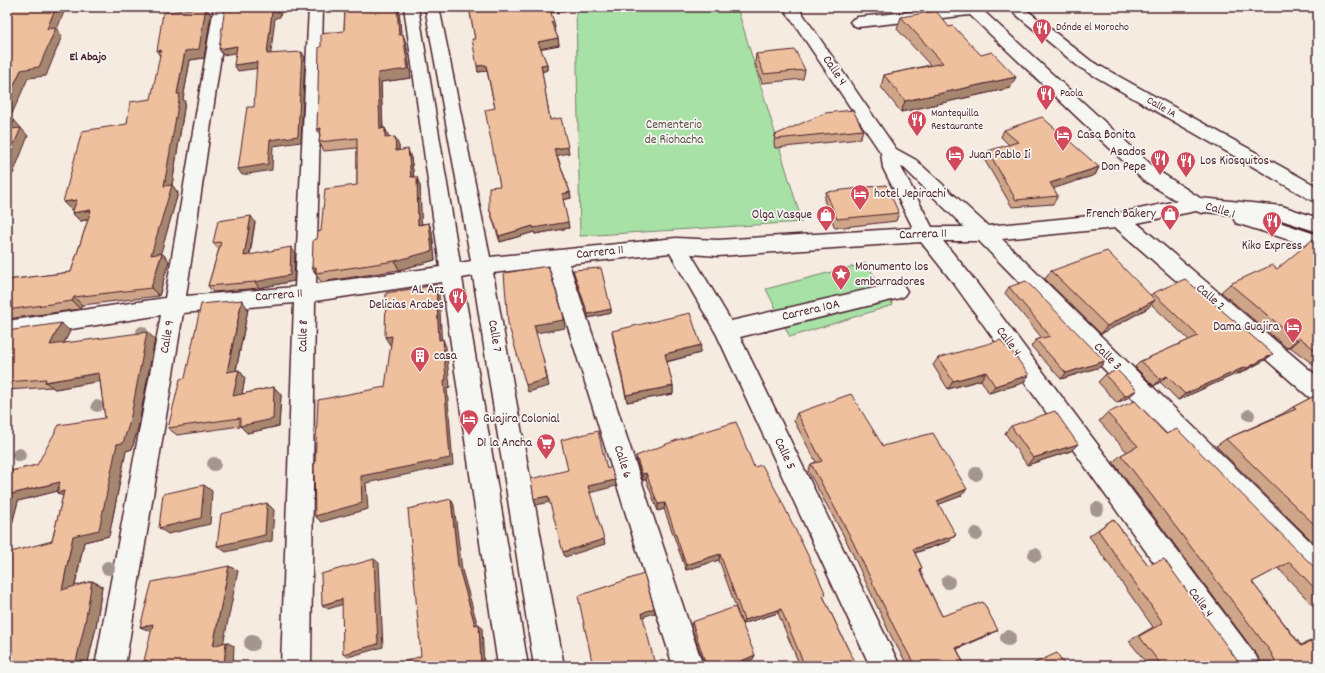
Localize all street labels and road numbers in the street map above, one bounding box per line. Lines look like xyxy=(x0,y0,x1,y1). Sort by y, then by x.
street label: Calle 4 xyxy=(817,52,851,90)
street label: Calle 1A xyxy=(1143,93,1179,123)
street label: Calle 1 xyxy=(1203,197,1237,225)
street label: Carrera 11 xyxy=(899,225,947,245)
street label: Carrera 11 xyxy=(575,241,625,265)
street label: Calle 2 xyxy=(1191,280,1229,316)
street label: Carrera 11 xyxy=(255,284,303,308)
street label: Carrera 10A xyxy=(780,295,842,327)
street label: Calle 9 xyxy=(156,319,180,355)
street label: Calle 7 xyxy=(482,319,506,353)
street label: Calle 8 xyxy=(294,320,314,352)
street label: Calle 4 xyxy=(991,323,1025,361)
street label: Calle 3 xyxy=(1089,339,1125,375)
street label: Calle 5 xyxy=(768,435,800,473)
street label: Calle 6 xyxy=(608,443,636,481)
street label: Calle 4 xyxy=(1183,584,1217,622)

